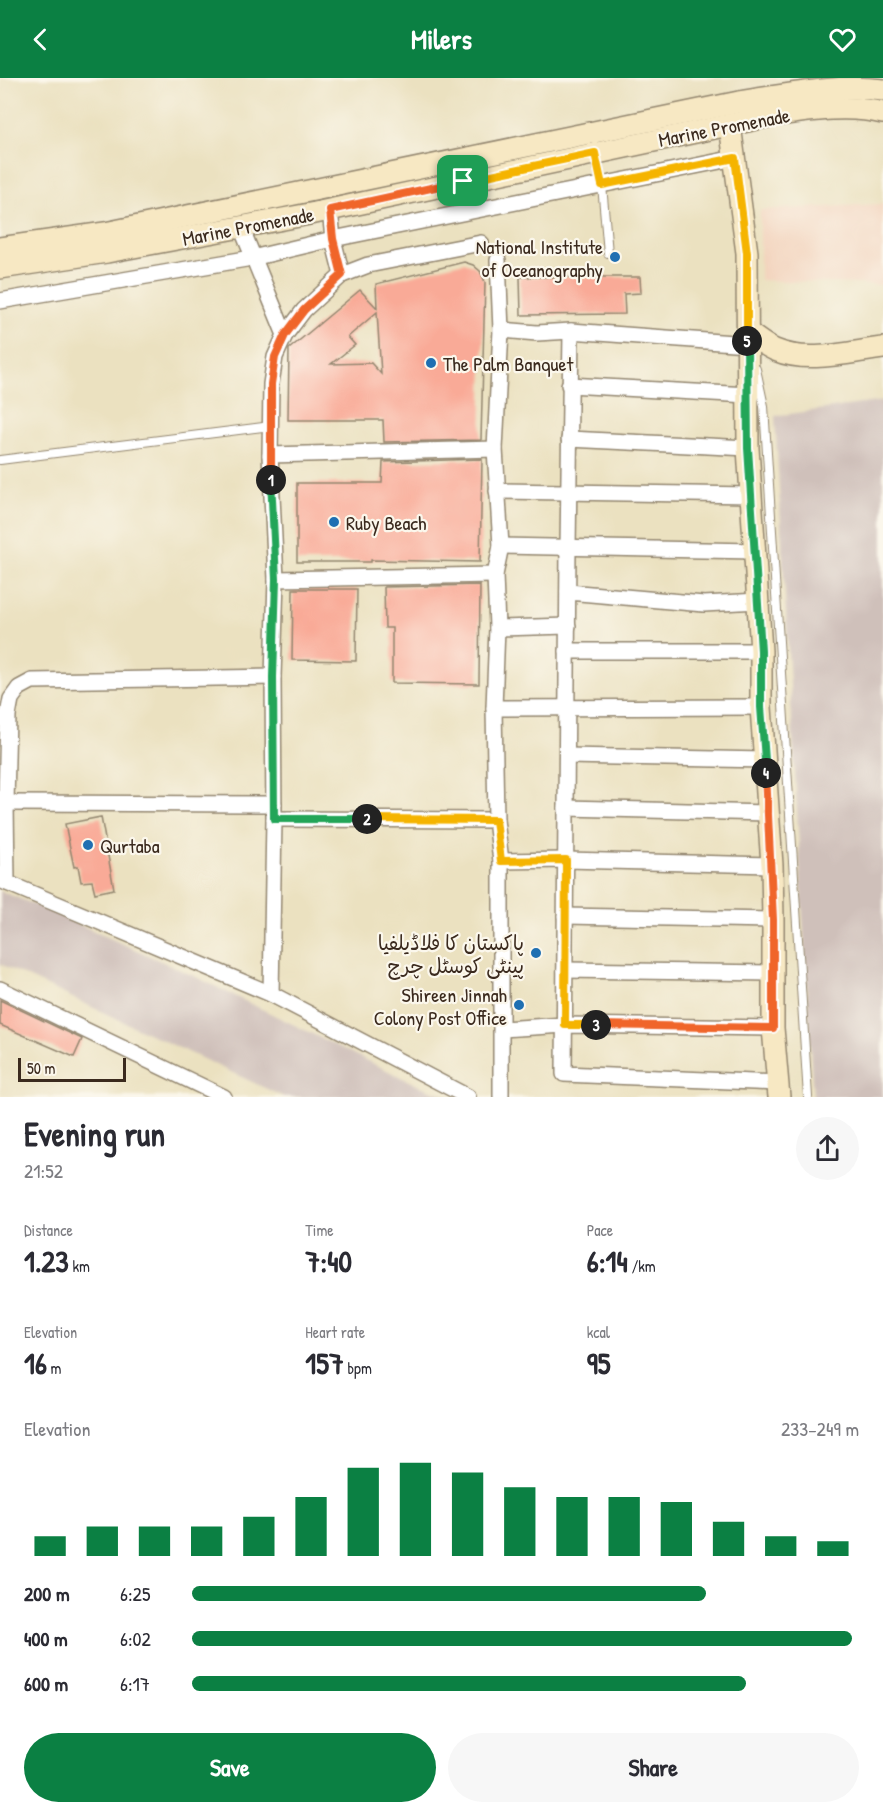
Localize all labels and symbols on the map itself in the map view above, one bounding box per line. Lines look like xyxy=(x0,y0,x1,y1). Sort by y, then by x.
street label: Marine Promenade xyxy=(656,101,792,153)
pin xyxy=(437,155,488,206)
street label: Marine Promenade xyxy=(180,200,316,252)
place label: National Institute of Oceanography xyxy=(476,233,603,283)
marker: National Institute of Oceanography xyxy=(608,250,622,264)
pin: 5 xyxy=(732,326,762,356)
place label: The Palm Banquet xyxy=(443,350,575,377)
marker: The Palm Banquet xyxy=(424,356,438,370)
pin: 1 xyxy=(256,465,286,495)
place label: Ruby Beach xyxy=(346,509,426,536)
marker: Ruby Beach xyxy=(327,515,341,529)
pin: 4 xyxy=(751,758,781,788)
pin: 2 xyxy=(352,804,382,834)
place label: Qurtaba xyxy=(100,832,160,859)
marker: Qurtaba xyxy=(81,838,95,852)
place label: پاکستان کا فلاڈیلفیا پینٹی کوسٹل چرچ xyxy=(378,929,524,980)
marker: پاکستان کا فلاڈیلفیا پینٹی کوسٹل چرچ xyxy=(529,946,543,960)
place label: Shireen Jinnah Colony Post Office xyxy=(374,981,507,1031)
marker: Shireen Jinnah Colony Post Office xyxy=(512,998,526,1012)
pin: 3 xyxy=(581,1010,611,1040)
scale bar xyxy=(18,1055,126,1082)

